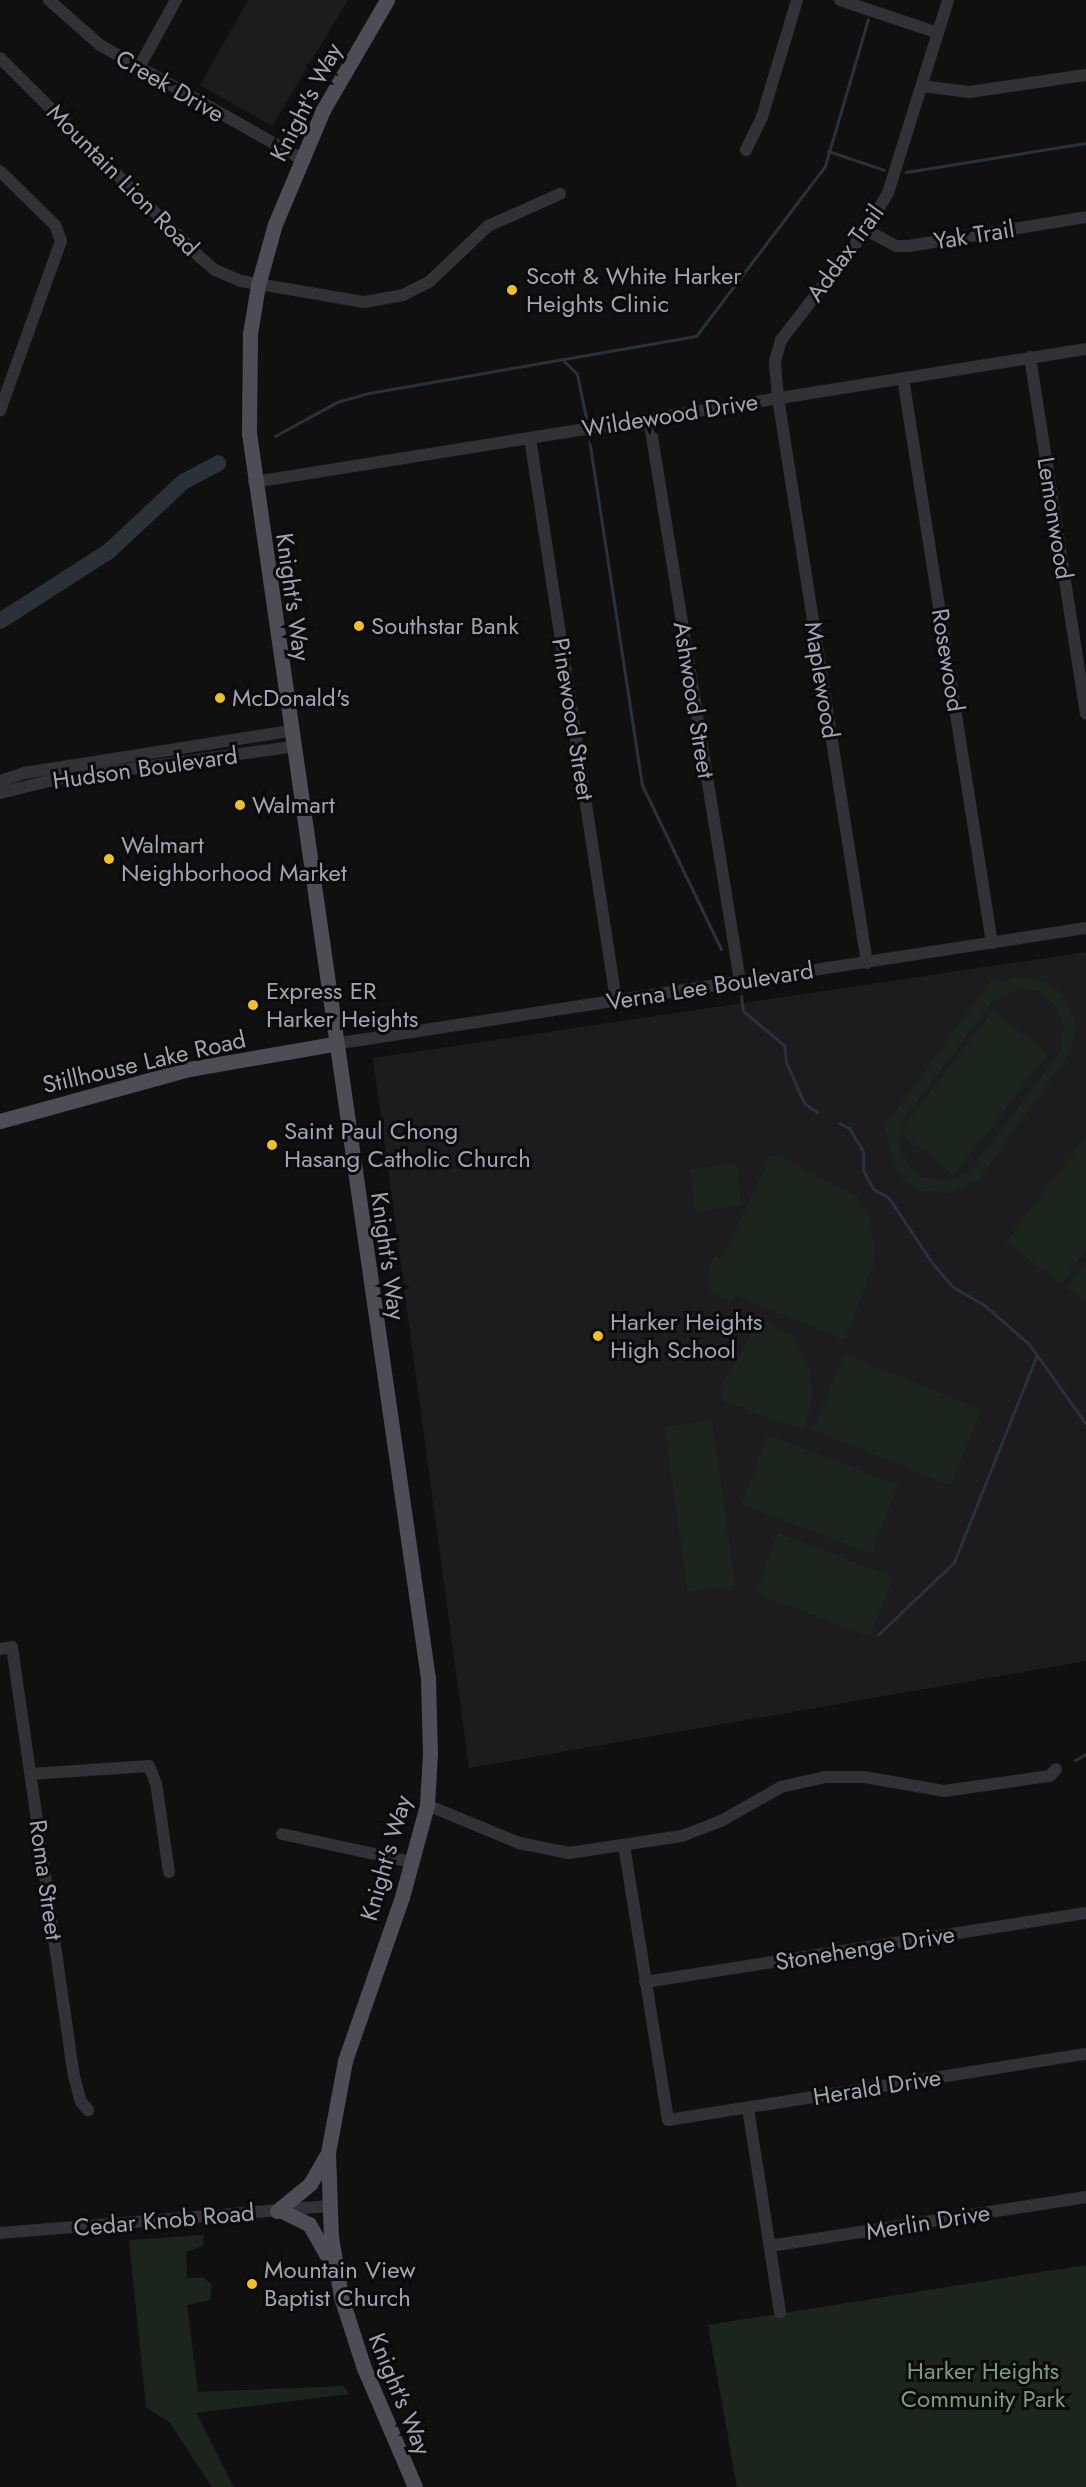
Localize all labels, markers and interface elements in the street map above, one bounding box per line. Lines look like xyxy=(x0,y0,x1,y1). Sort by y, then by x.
street label: Knight's Way xyxy=(264,38,348,166)
street label: Creek Drive xyxy=(111,43,229,129)
street label: Mountain Lion Road xyxy=(41,98,205,262)
street label: Addax Trail xyxy=(800,199,890,307)
street label: Yak Trail xyxy=(932,214,1016,256)
place label: Scott & White Harker Heights Clinic xyxy=(526,262,741,318)
marker: Scott & White Harker Heights Clinic xyxy=(503,281,521,299)
street label: Wildewood Drive xyxy=(580,387,760,443)
street label: Lemonwood xyxy=(1031,455,1079,581)
street label: Knight's Way xyxy=(270,531,316,663)
street label: Rosewood xyxy=(926,606,970,714)
place label: Southstar Bank xyxy=(371,612,519,640)
marker: Southstar Bank xyxy=(352,619,366,633)
street label: Maplewood xyxy=(799,619,845,741)
street label: Ashwood Street xyxy=(667,620,721,780)
street label: Pinewood Street xyxy=(546,636,600,802)
place label: McDonald's xyxy=(232,684,350,712)
marker: McDonald's xyxy=(213,691,227,705)
street label: Hudson Boulevard xyxy=(51,741,239,795)
place label: Walmart xyxy=(252,791,335,819)
marker: Walmart xyxy=(233,798,247,812)
place label: Walmart Neighborhood Market xyxy=(121,831,347,887)
marker: Walmart Neighborhood Market xyxy=(102,852,116,866)
street label: Verna Lee Boulevard xyxy=(604,955,816,1017)
place label: Express ER Harker Heights xyxy=(266,977,418,1033)
marker: Express ER Harker Heights xyxy=(244,996,262,1014)
street label: Stillhouse Lake Road xyxy=(40,1025,248,1099)
place label: Saint Paul Chong Hasang Catholic Church xyxy=(284,1117,531,1173)
marker: Saint Paul Chong Hasang Catholic Church xyxy=(265,1138,279,1152)
street label: Knight's Way xyxy=(365,1190,411,1322)
place label: Harker Heights High School xyxy=(610,1308,762,1364)
marker: Harker Heights High School xyxy=(591,1329,605,1343)
street label: Knight's Way xyxy=(354,1792,418,1924)
street label: Roma Street xyxy=(23,1818,69,1942)
street label: Stonehenge Drive xyxy=(773,1920,957,1976)
street label: Herald Drive xyxy=(811,2063,943,2111)
street label: Cedar Knob Road xyxy=(72,2198,256,2242)
street label: Merlin Drive xyxy=(864,2198,992,2246)
place label: Mountain View Baptist Church xyxy=(264,2256,415,2312)
marker: Mountain View Baptist Church xyxy=(245,2277,259,2291)
street label: Knight's Way xyxy=(362,2329,438,2459)
park label: Harker Heights Community Park xyxy=(901,2357,1065,2413)

